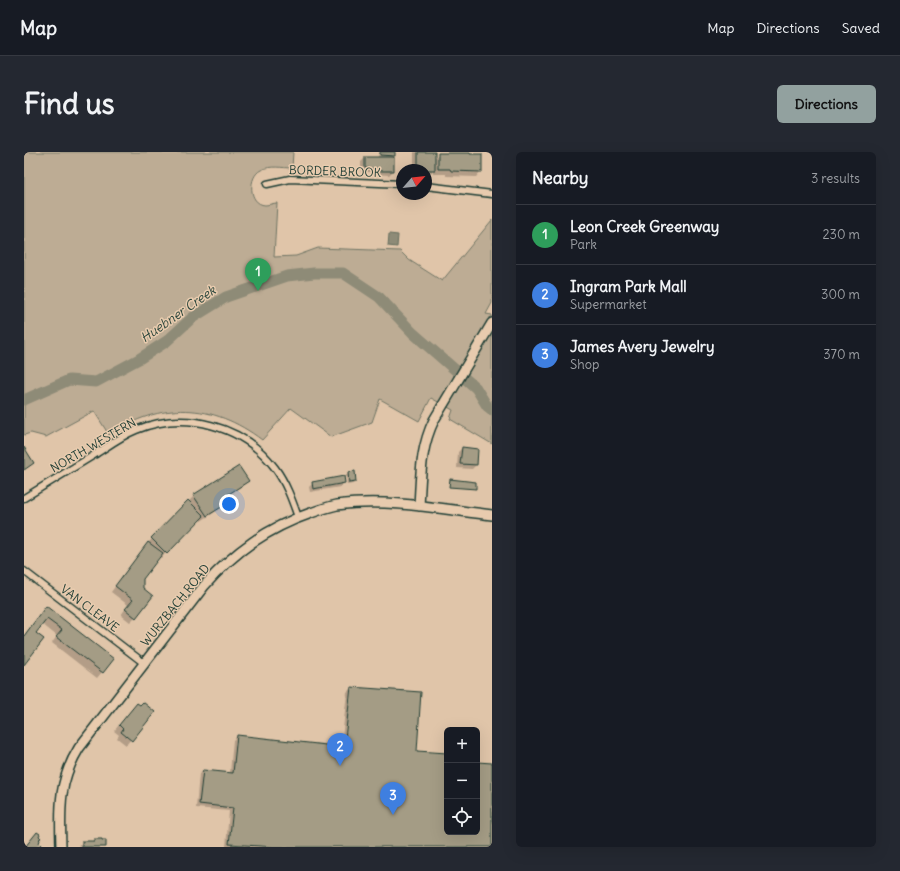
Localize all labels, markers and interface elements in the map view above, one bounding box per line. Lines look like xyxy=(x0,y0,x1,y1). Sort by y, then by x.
text: Map xyxy=(20,16,57,40)
text: Map xyxy=(707,19,734,37)
text: Directions xyxy=(756,19,820,37)
text: Saved xyxy=(842,19,880,37)
button: Directions xyxy=(777,85,876,123)
text: Find us xyxy=(24,86,115,122)
street label: BORDER BROOK xyxy=(289,162,382,180)
north arrow xyxy=(396,164,432,200)
text: Nearby xyxy=(532,167,588,189)
text: 3 results xyxy=(811,170,860,187)
text: Leon Creek Greenway xyxy=(570,217,719,236)
text: 1 xyxy=(542,226,548,243)
text: 230 m xyxy=(822,226,860,243)
text: Park xyxy=(570,236,597,253)
pin: 1 xyxy=(245,258,271,291)
text: Ingram Park Mall xyxy=(570,277,687,296)
water label: Huebner Creek xyxy=(137,281,220,346)
text: 2 xyxy=(541,286,549,303)
text: 300 m xyxy=(821,286,860,303)
text: Supermarket xyxy=(570,296,647,313)
text: James Avery Jewelry xyxy=(570,337,714,356)
text: 3 xyxy=(541,346,549,363)
text: 370 m xyxy=(823,346,860,363)
text: Shop xyxy=(570,356,599,373)
street label: NORTH WESTERN xyxy=(47,414,139,476)
your location xyxy=(219,494,239,514)
street label: WURZBACH ROAD xyxy=(137,561,213,649)
street label: VAN CLEAVE xyxy=(58,581,122,635)
map controls xyxy=(444,727,480,835)
button: + xyxy=(444,727,480,763)
pin: 2 xyxy=(327,733,353,766)
button: − xyxy=(444,763,480,799)
pin: 3 xyxy=(380,782,406,815)
button: locate xyxy=(444,799,480,835)

